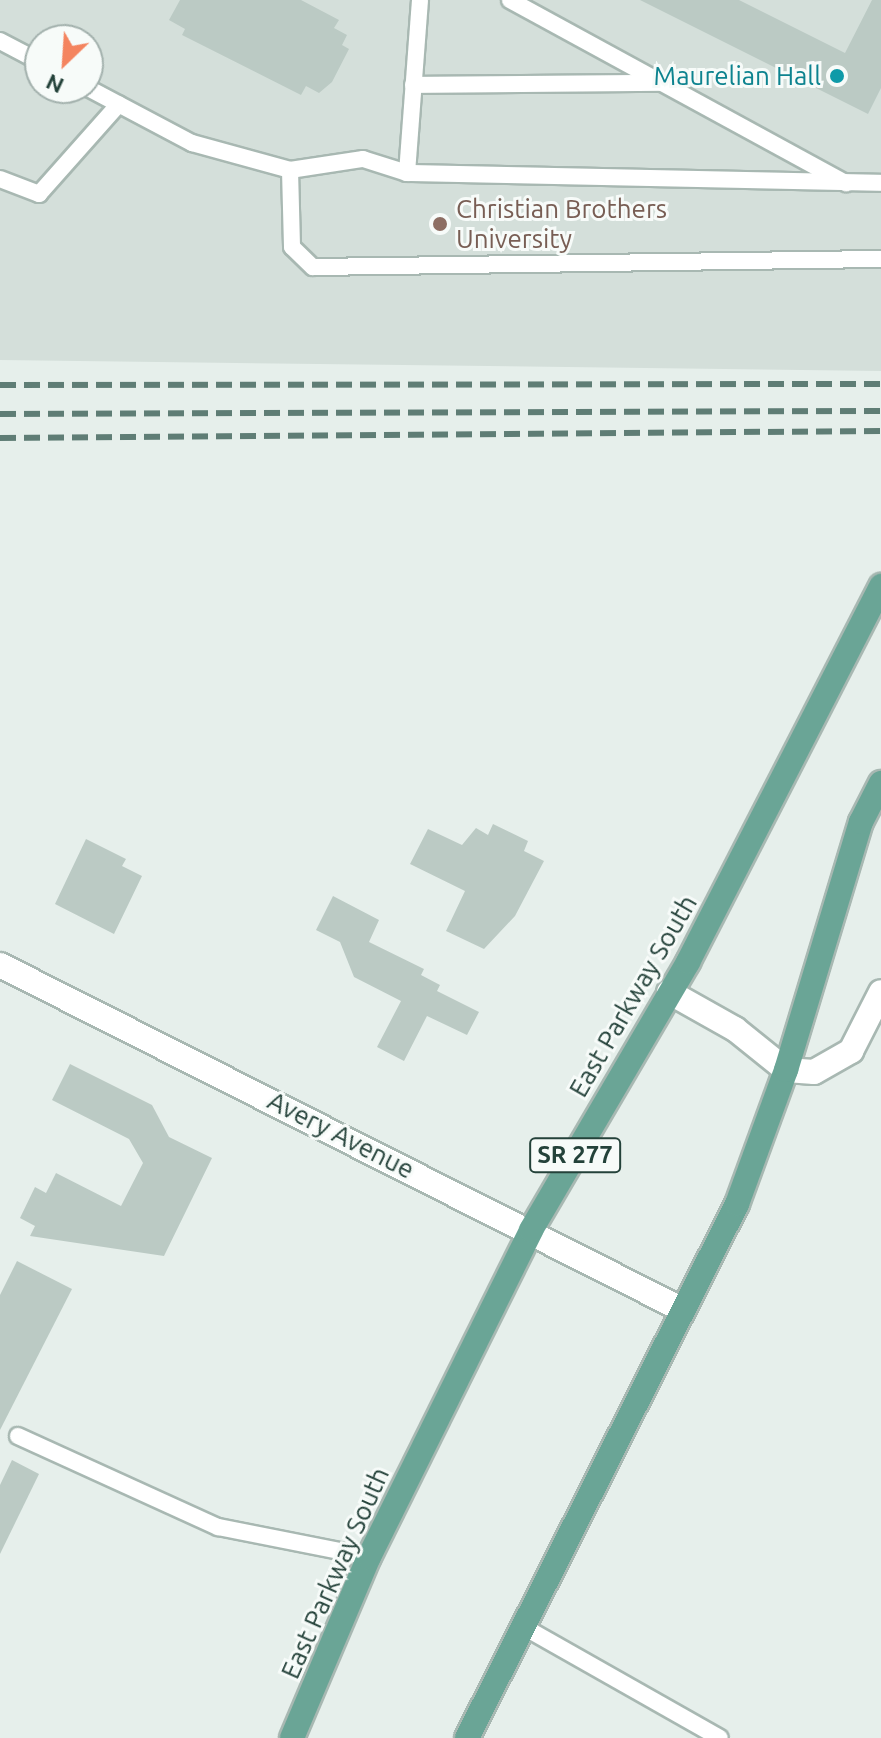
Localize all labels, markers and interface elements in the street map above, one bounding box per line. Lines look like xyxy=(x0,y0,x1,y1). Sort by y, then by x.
north arrow xyxy=(24,24,104,104)
place label: Maurelian Hall xyxy=(654,60,821,92)
marker: Maurelian Hall xyxy=(828,67,846,85)
text: N xyxy=(42,70,67,99)
place label: Christian Brothers University xyxy=(456,193,667,254)
marker: Christian Brothers University xyxy=(431,215,449,233)
street label: East Parkway South xyxy=(563,890,703,1102)
street label: Avery Avenue xyxy=(263,1085,419,1185)
road number: SR 277 xyxy=(529,1135,621,1175)
street label: East Parkway South xyxy=(274,1463,396,1683)

